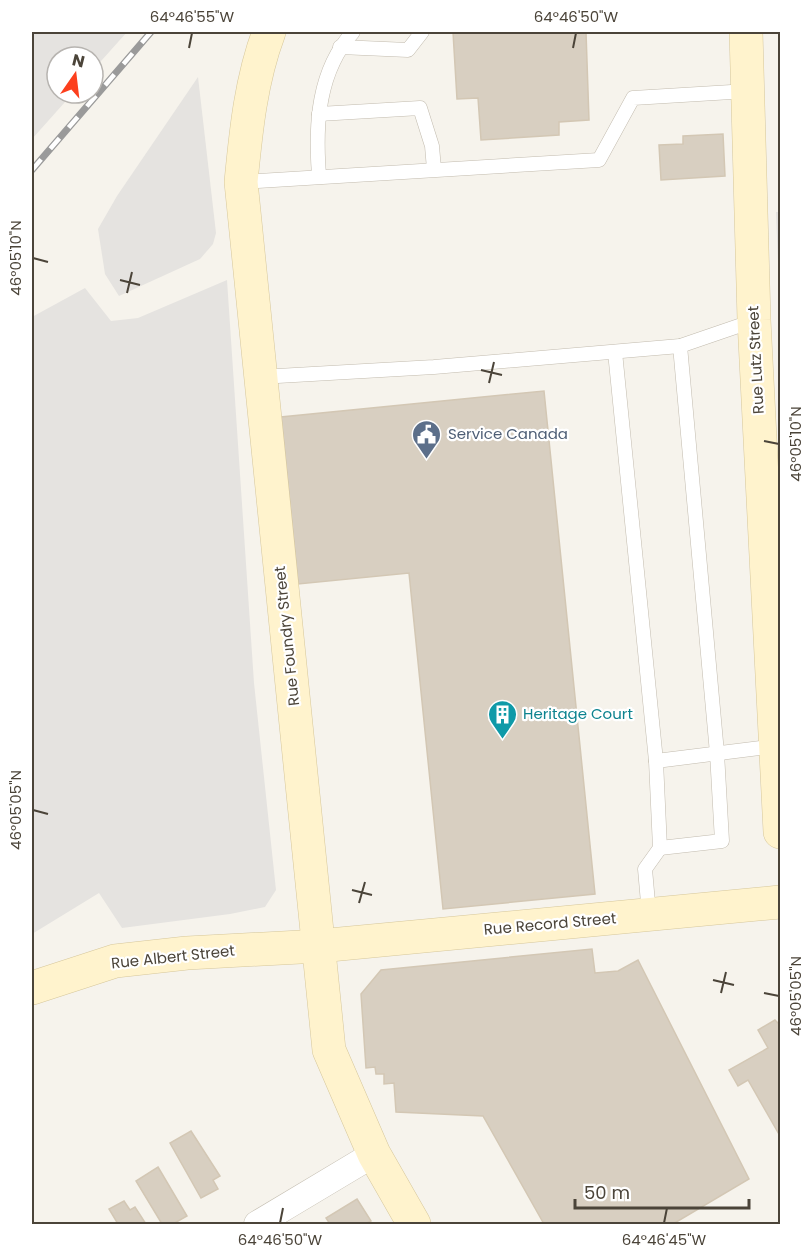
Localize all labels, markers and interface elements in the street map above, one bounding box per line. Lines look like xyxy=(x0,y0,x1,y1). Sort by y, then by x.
text: 64°46'55"W xyxy=(150,6,235,27)
text: 64°46'50"W xyxy=(534,6,619,27)
north arrow xyxy=(45,45,105,105)
text: N xyxy=(70,48,87,74)
text: 46°05'10"N xyxy=(5,220,26,296)
street label: Rue Lutz Street xyxy=(742,305,769,415)
text: 46°05'10"N xyxy=(785,406,806,482)
public building icon: Service Canada xyxy=(411,418,443,460)
place label: Service Canada xyxy=(448,423,568,444)
street label: Rue Foundry Street xyxy=(269,565,304,707)
building icon: Heritage Court xyxy=(486,698,518,740)
place label: Heritage Court xyxy=(523,703,633,724)
text: 46°05'05"N xyxy=(5,770,26,850)
street label: Rue Record Street xyxy=(483,907,617,940)
street label: Rue Albert Street xyxy=(110,940,236,973)
text: 46°05'05"N xyxy=(785,956,806,1036)
scale bar xyxy=(575,1172,749,1210)
text: 50 m xyxy=(584,1180,630,1205)
text: 64°46'50"W xyxy=(238,1229,323,1250)
text: 64°46'45"W xyxy=(622,1229,707,1250)

